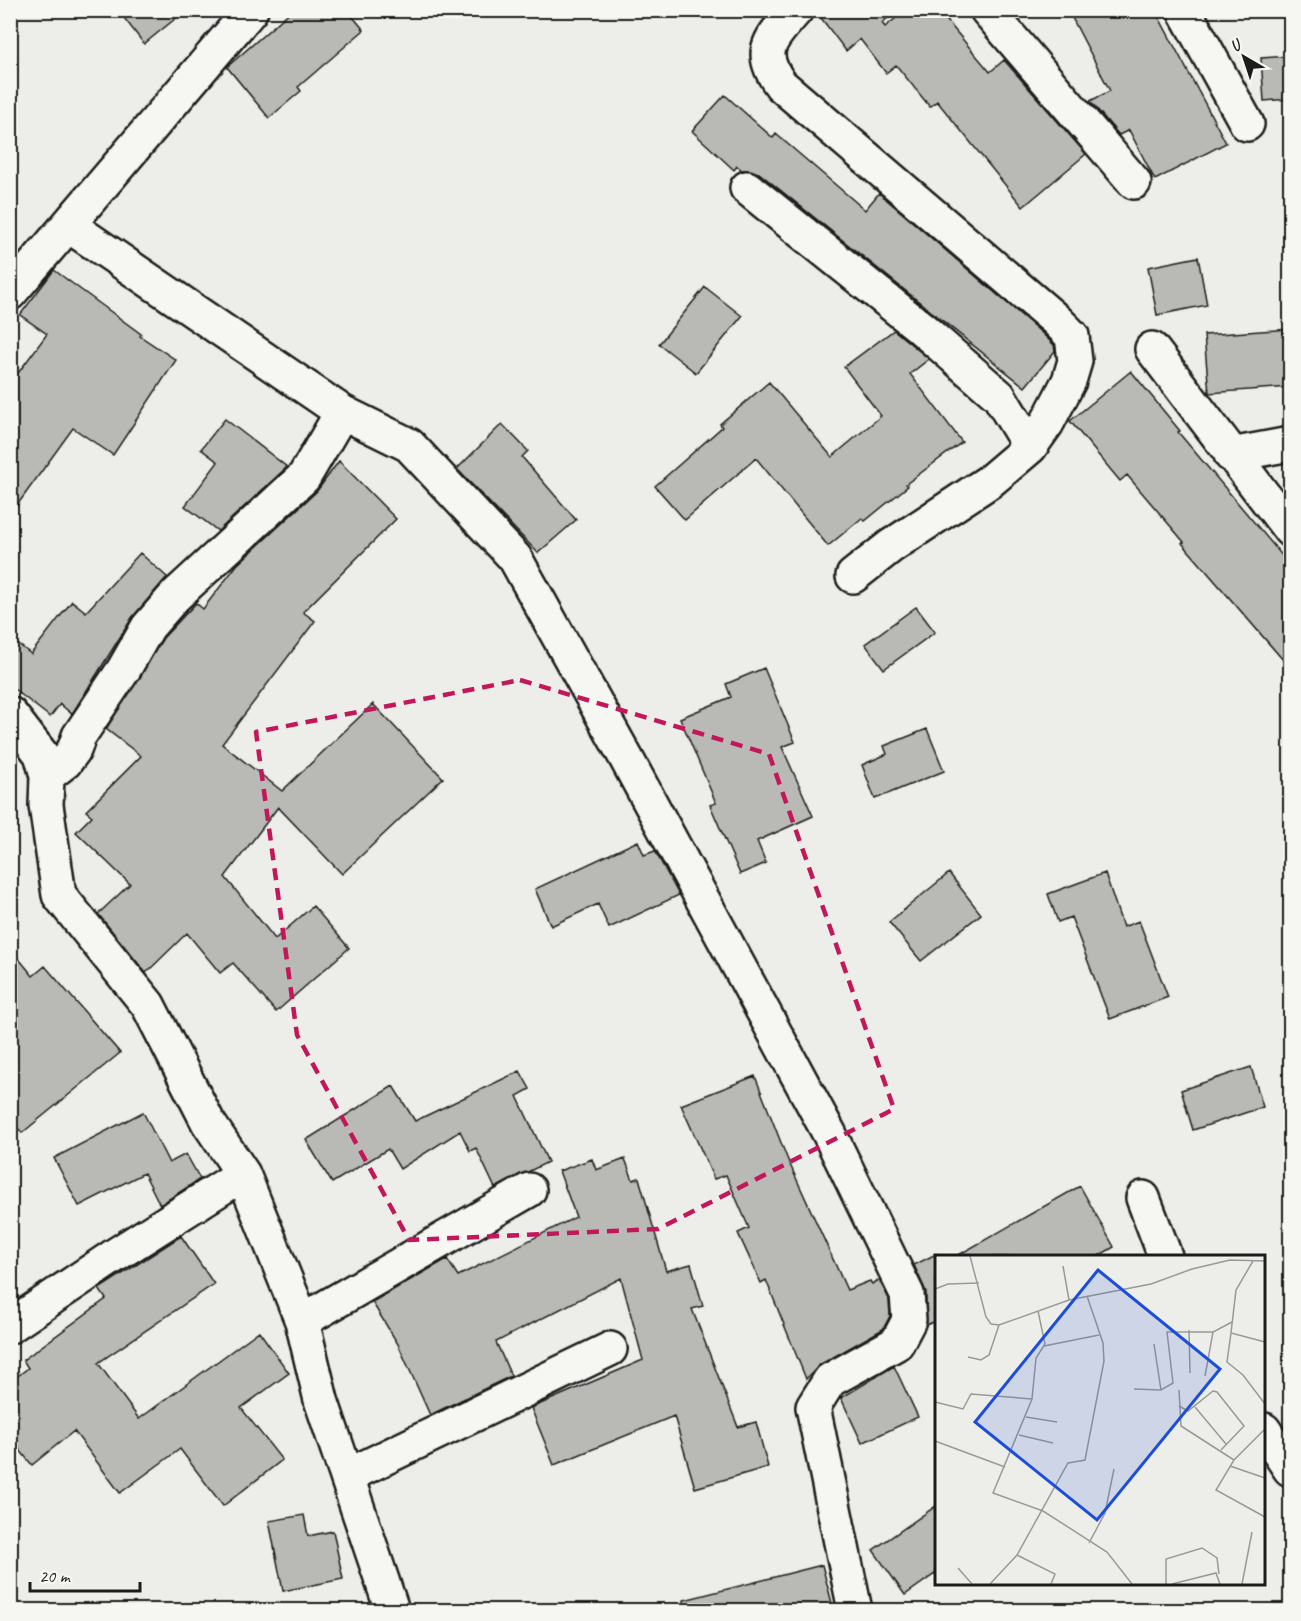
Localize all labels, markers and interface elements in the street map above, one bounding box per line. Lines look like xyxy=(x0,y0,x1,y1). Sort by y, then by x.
north arrow xyxy=(1214,27,1274,87)
text: U xyxy=(1226,34,1247,56)
inset map xyxy=(935,1255,1265,1585)
scale bar xyxy=(30,1555,140,1593)
text: 20 m xyxy=(39,1565,72,1587)

